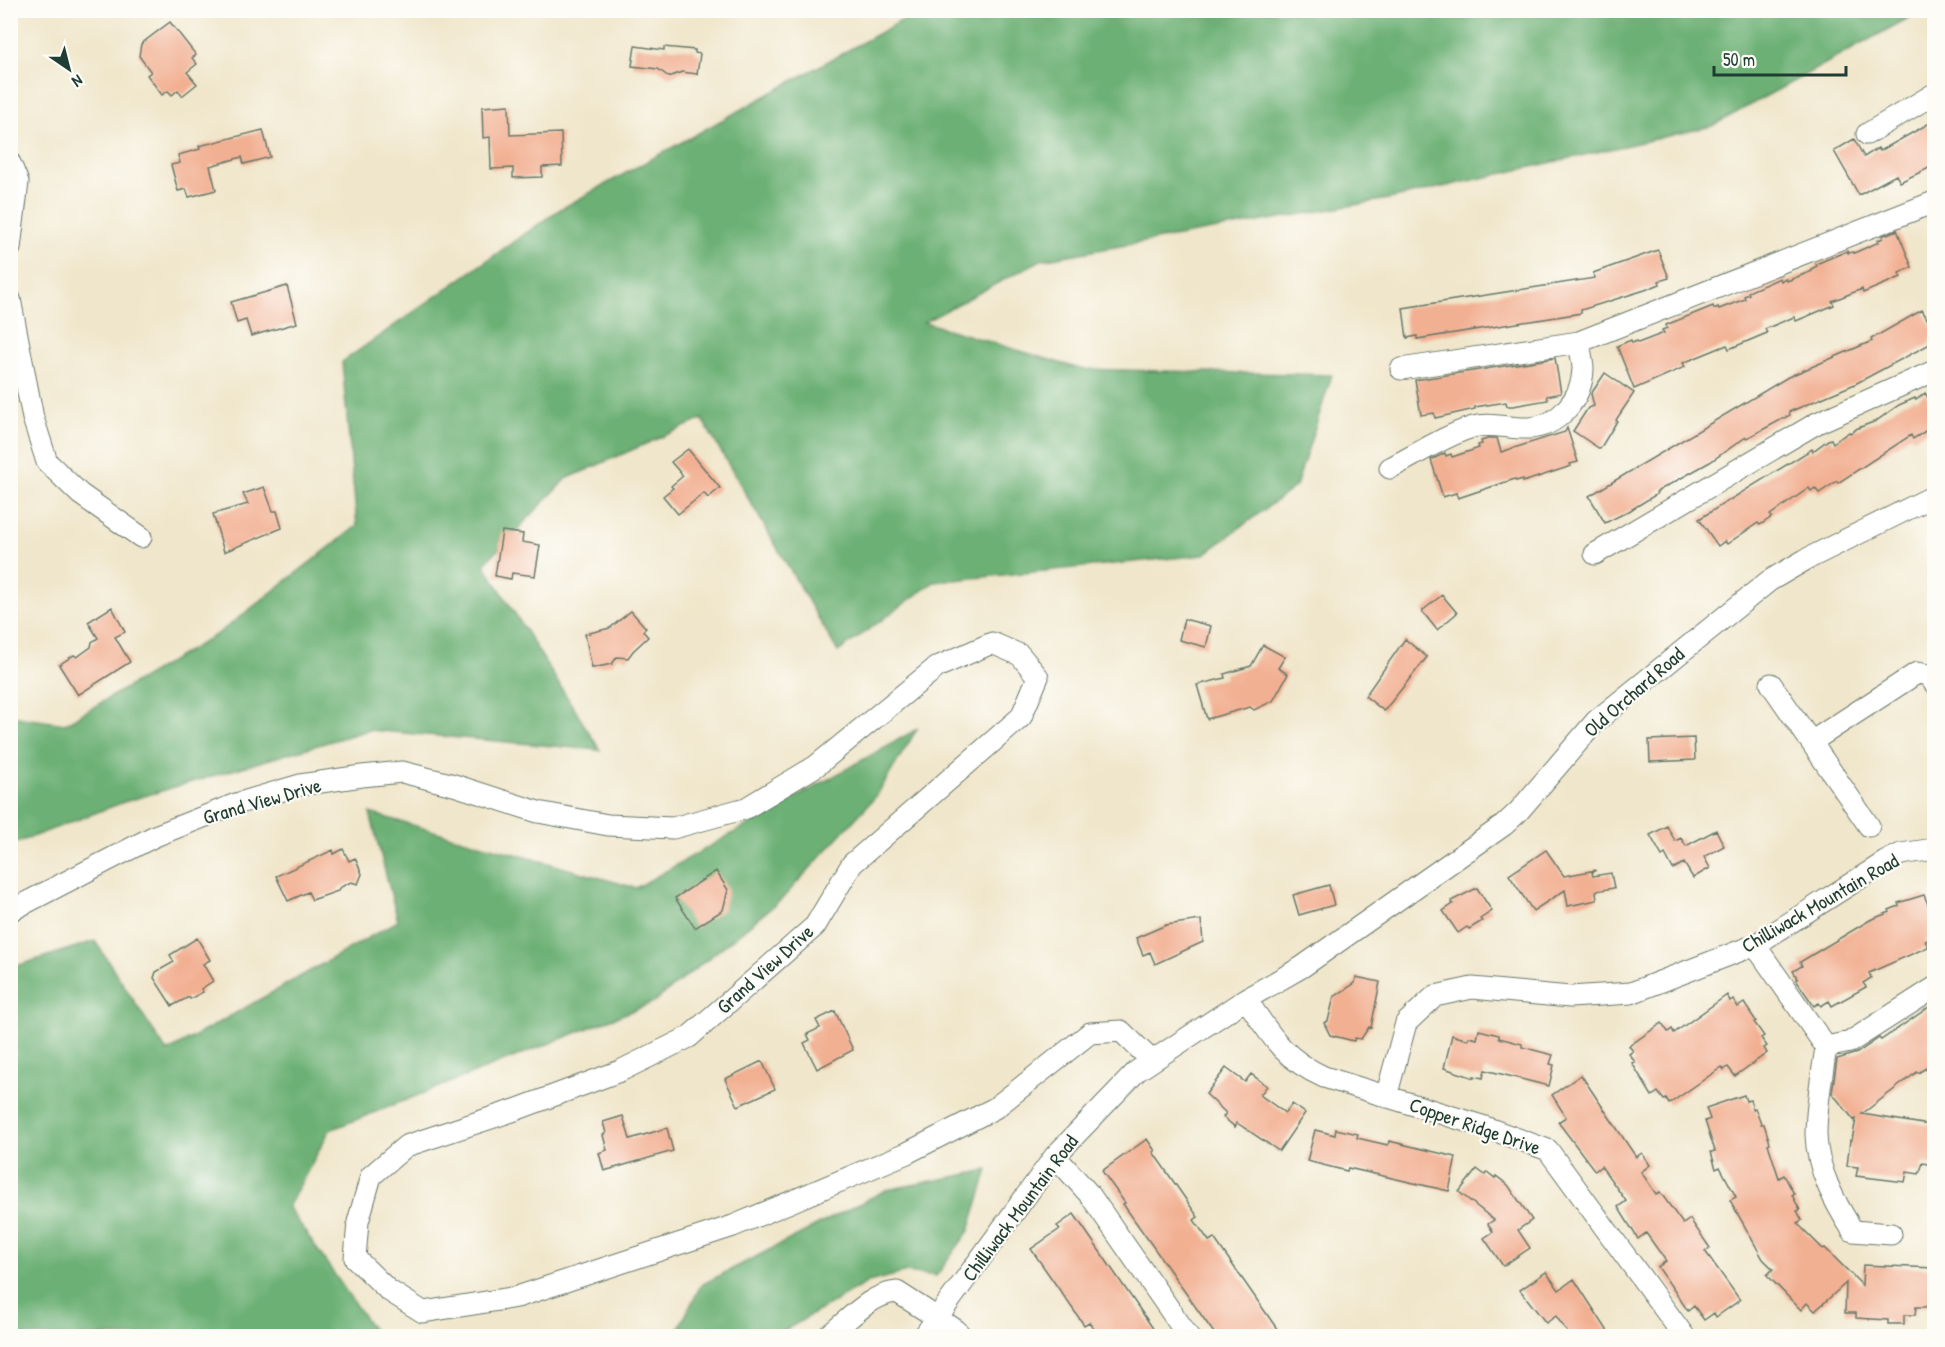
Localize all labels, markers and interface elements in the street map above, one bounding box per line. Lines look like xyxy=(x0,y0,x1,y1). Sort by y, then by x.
north arrow xyxy=(39,39,99,99)
scale bar xyxy=(1714,39,1846,77)
text: 50 m xyxy=(1723,47,1755,72)
text: N xyxy=(67,70,87,93)
street label: Old Orchard Road xyxy=(1578,640,1690,743)
street label: Grand View Drive xyxy=(200,771,324,830)
street label: Chilliwack Mountain Road xyxy=(1736,846,1903,959)
street label: Grand View Drive xyxy=(710,918,819,1019)
street label: Copper Ridge Drive xyxy=(1406,1090,1544,1161)
street label: Chilliwack Mountain Road xyxy=(955,1129,1084,1287)

